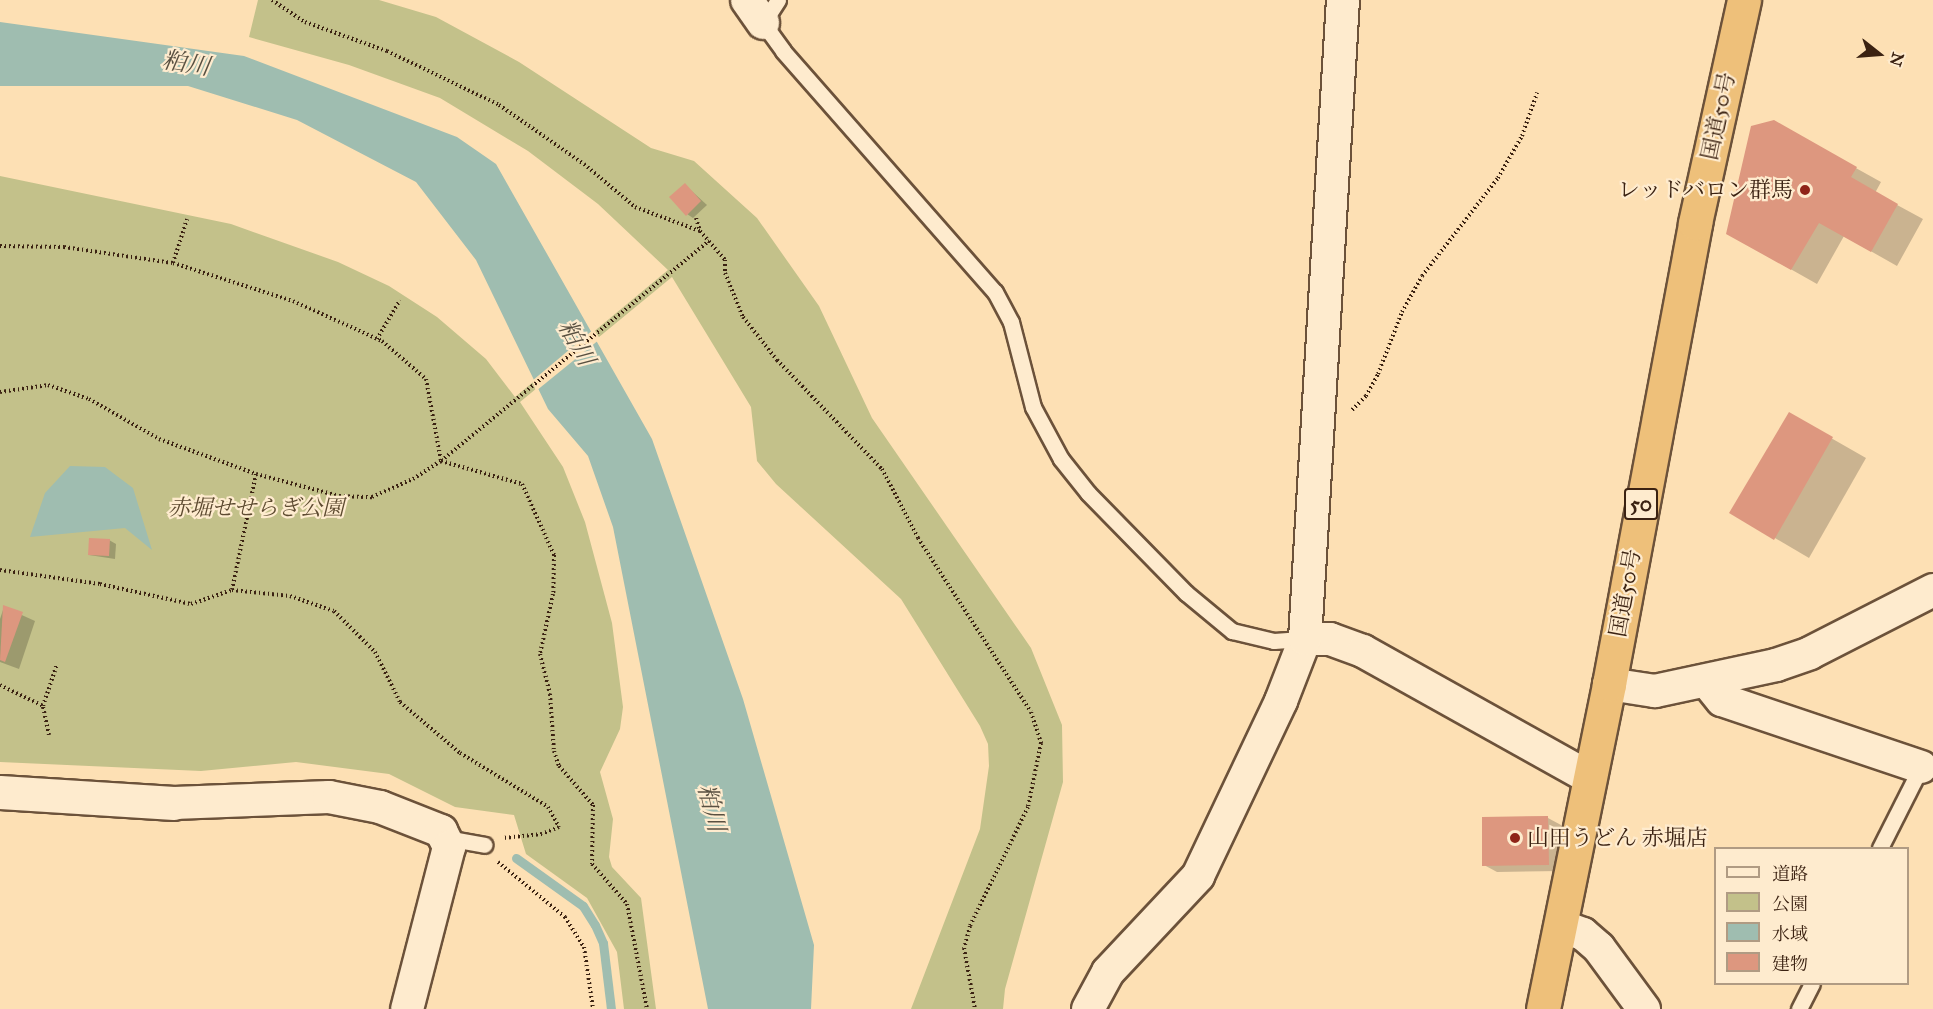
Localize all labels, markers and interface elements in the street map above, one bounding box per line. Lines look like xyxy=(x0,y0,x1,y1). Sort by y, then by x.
north arrow xyxy=(1849,24,1909,84)
water label: 粕川 xyxy=(160,46,212,82)
text: N xyxy=(1886,50,1908,69)
street label: 国道50号 xyxy=(1696,70,1740,162)
place label: レッドバロン群馬 xyxy=(1617,177,1793,203)
marker: レッドバロン群馬 xyxy=(1798,183,1812,197)
water label: 粕川 xyxy=(552,315,600,371)
road number: 50 xyxy=(1623,486,1659,522)
park label: 赤堀せせらぎ公園 xyxy=(168,495,344,521)
street label: 国道50号 xyxy=(1604,547,1646,639)
water label: 粕川 xyxy=(691,781,731,835)
place label: 山田うどん 赤堀店 xyxy=(1527,825,1708,851)
marker: 山田うどん 赤堀店 xyxy=(1508,831,1522,845)
legend xyxy=(1714,847,1909,985)
text: 道路 xyxy=(1772,863,1808,885)
text: 公園 xyxy=(1772,893,1808,915)
text: 水域 xyxy=(1772,923,1808,945)
text: 建物 xyxy=(1772,953,1808,975)

